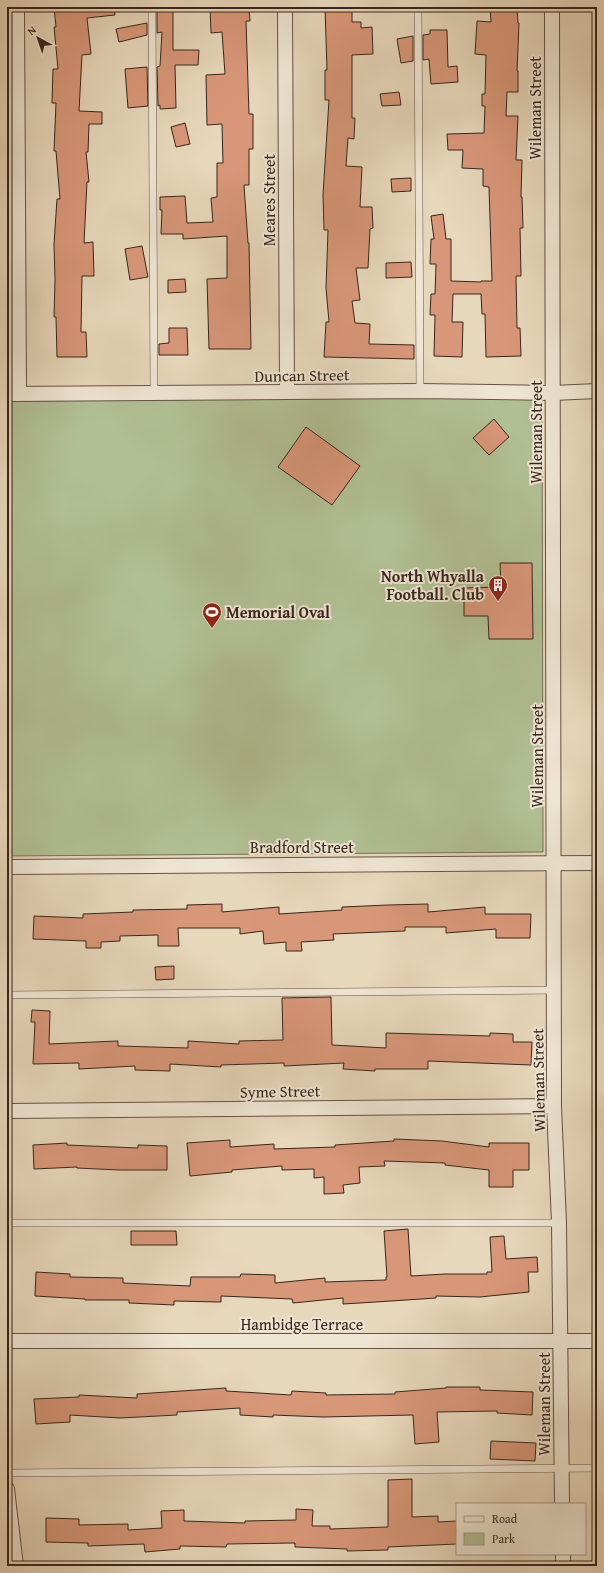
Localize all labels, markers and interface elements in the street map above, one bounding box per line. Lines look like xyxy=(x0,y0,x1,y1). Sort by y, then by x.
north arrow xyxy=(18,18,58,58)
text: N xyxy=(24,21,40,39)
street label: Wileman Street xyxy=(523,56,547,160)
street label: Meares Street xyxy=(257,153,281,246)
street label: Duncan Street xyxy=(254,362,350,388)
street label: Wileman Street xyxy=(524,380,548,484)
place label: North Whyalla Football. Club xyxy=(381,564,485,606)
building icon: North Whyalla Football. Club xyxy=(487,574,509,602)
place label: Memorial Oval xyxy=(226,600,330,624)
sports icon: Memorial Oval xyxy=(201,601,223,629)
street label: Wileman Street xyxy=(525,704,549,808)
street label: Bradford Street xyxy=(250,835,354,859)
street label: Wileman Street xyxy=(525,1028,551,1132)
street label: Syme Street xyxy=(240,1078,321,1104)
street label: Hambidge Terrace xyxy=(241,1312,363,1336)
street label: Wileman Street xyxy=(532,1352,556,1456)
legend xyxy=(456,1503,586,1555)
text: Road xyxy=(492,1510,518,1527)
text: Park xyxy=(492,1530,516,1547)

